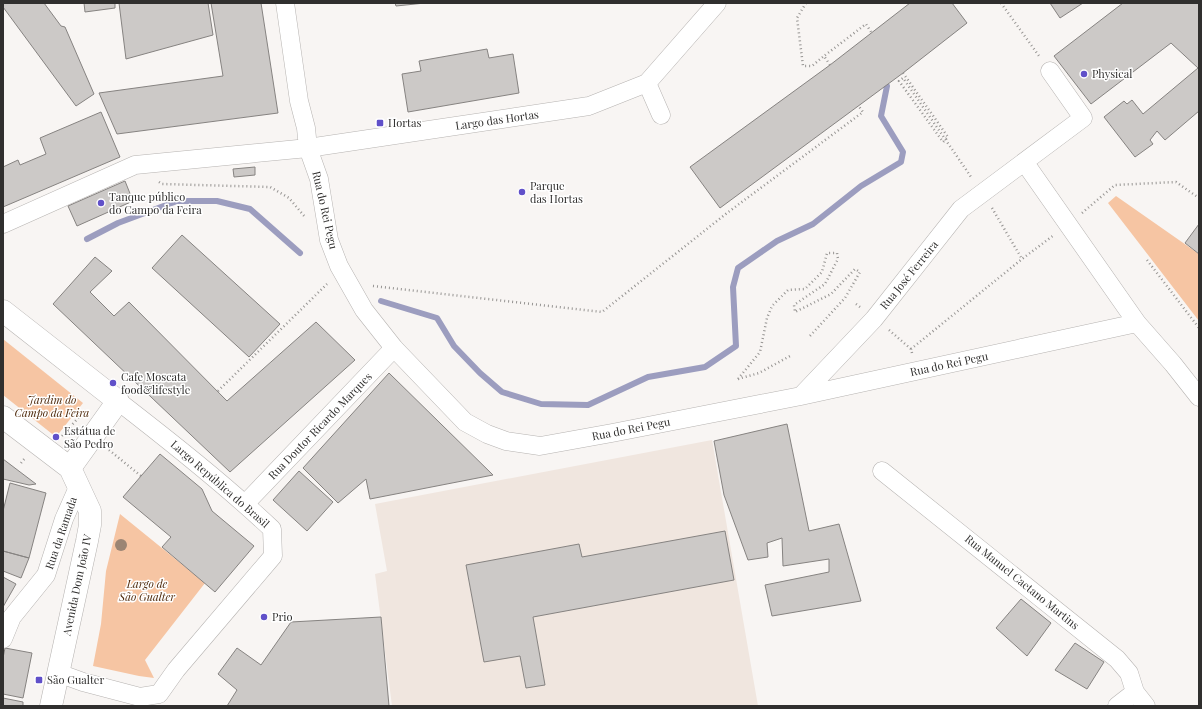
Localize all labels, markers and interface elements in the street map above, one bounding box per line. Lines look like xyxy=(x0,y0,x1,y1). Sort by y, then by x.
place label: Physical xyxy=(1092,66,1132,81)
marker: Physical xyxy=(1079,69,1089,79)
street label: Largo das Hortas xyxy=(454,106,540,133)
place label: Hortas xyxy=(388,115,421,130)
marker: Hortas xyxy=(375,118,385,128)
street label: Rua do Rei Pegu xyxy=(309,169,342,251)
place label: Parque das Hortas xyxy=(530,178,583,206)
marker: Parque das Hortas xyxy=(517,187,527,197)
place label: Tanque público do Campo da Feira xyxy=(109,189,202,217)
marker: Tanque público do Campo da Feira xyxy=(96,198,106,208)
street label: Rua José Ferreira xyxy=(876,237,941,312)
street label: Rua do Rei Pegu xyxy=(908,348,990,379)
place label: Cafe Moscata food&lifestyle xyxy=(121,369,191,397)
street label: Rua Doutor Ricardo Marques xyxy=(265,369,375,482)
marker: Cafe Moscata food&lifestyle xyxy=(108,378,118,388)
park label: Jardim do Campo da Feira xyxy=(15,392,90,420)
street label: Rua do Rei Pegu xyxy=(590,413,672,443)
place label: Estátua de São Pedro xyxy=(64,423,116,451)
marker: Estátua de São Pedro xyxy=(51,432,61,442)
street label: Largo República do Brasil xyxy=(168,437,273,531)
street label: Rua da Ramada xyxy=(41,494,80,571)
street label: Rua Manuel Caetano Martins xyxy=(962,531,1083,632)
street label: Avenida Dom João IV xyxy=(58,533,95,638)
park label: Largo de São Gualter xyxy=(118,576,175,604)
place label: Prio xyxy=(272,609,293,624)
marker: Prio xyxy=(259,612,269,622)
place label: São Gualter xyxy=(47,672,104,687)
marker: São Gualter xyxy=(34,675,44,685)

